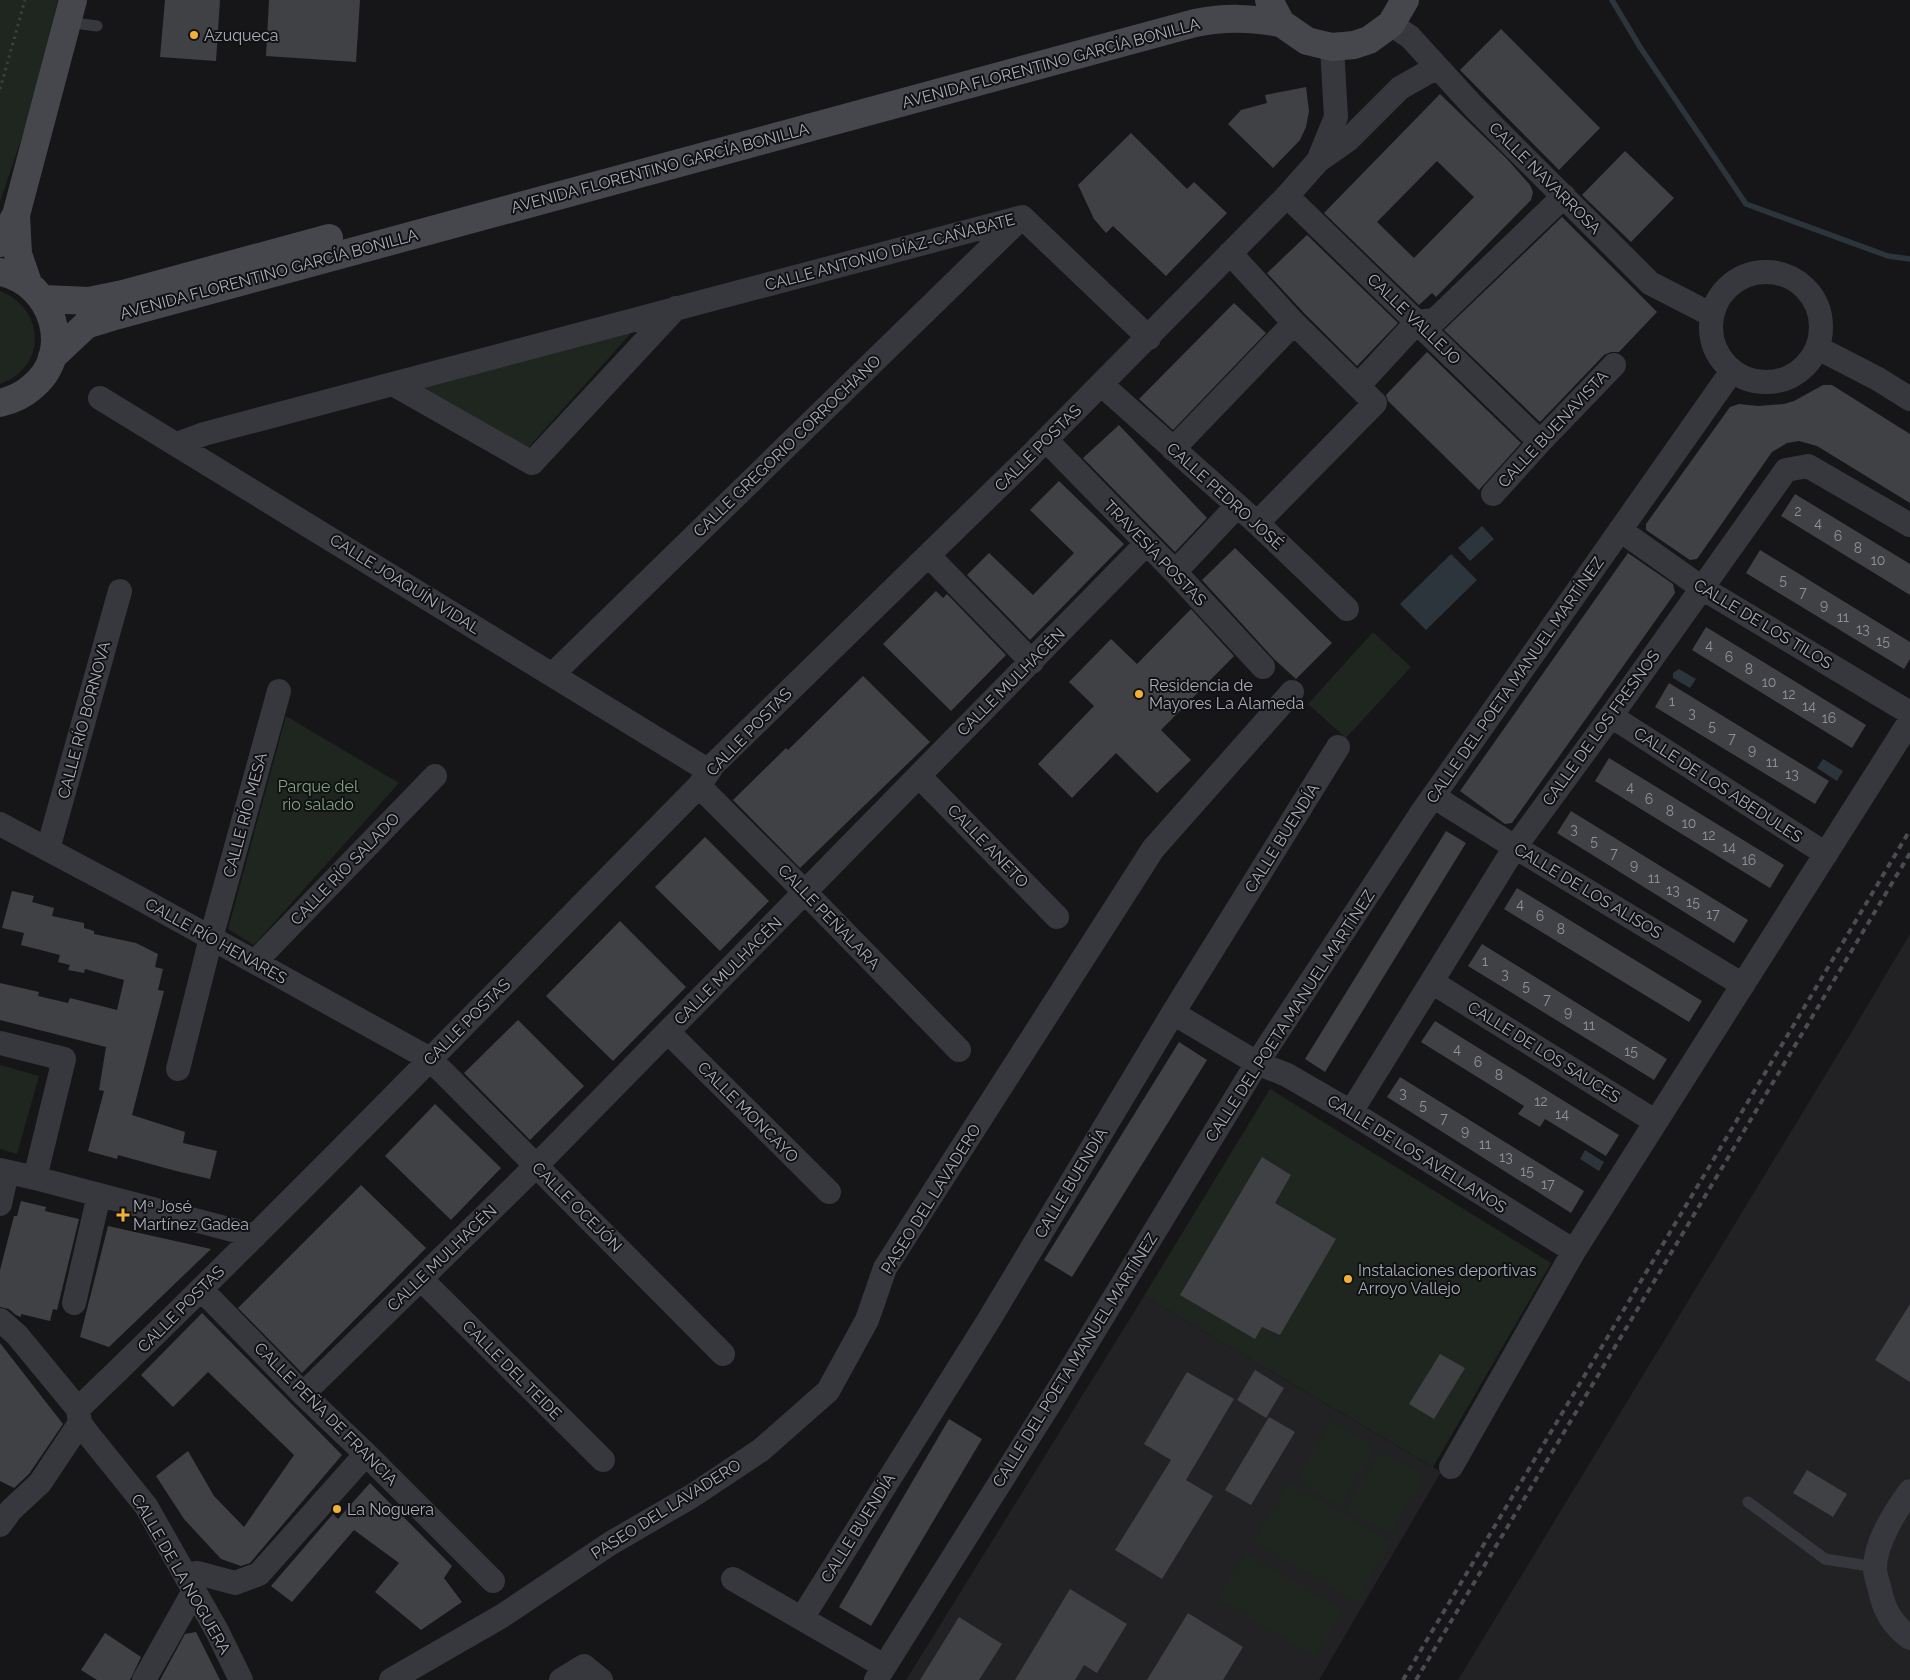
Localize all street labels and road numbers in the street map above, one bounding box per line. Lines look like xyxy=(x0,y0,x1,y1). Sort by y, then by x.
street label: AVENIDA FLORENTINO GARCÍA BONILLA xyxy=(900,13,1202,112)
street label: AVENIDA FLORENTINO GARCÍA BONILLA xyxy=(509,118,811,217)
street label: CALLE NAVARROSA xyxy=(1485,118,1605,238)
street label: CALLE ANTONIO DÍAZ-CAÑABATE xyxy=(763,208,1017,295)
street label: AVENIDA FLORENTINO GARCÍA BONILLA xyxy=(118,224,420,323)
street label: CALLE VALLEJO xyxy=(1363,270,1465,368)
street label: CALLE GREGORIO CORROCHANO xyxy=(689,351,885,541)
street label: CALLE BUENAVISTA xyxy=(1494,367,1612,491)
street label: CALLE POSTAS xyxy=(991,400,1086,495)
street label: CALLE PEDRO JOSÉ xyxy=(1163,438,1288,554)
street label: TRAVESÍA POSTAS xyxy=(1100,496,1211,610)
street label: CALLE JOAQUÍN VIDAL xyxy=(326,529,485,638)
street label: CALLE DEL POETA MANUEL MARTÍNEZ xyxy=(1421,553,1608,807)
street label: CALLE DE LOS TILOS xyxy=(1690,575,1836,673)
street label: CALLE MULHACÉN xyxy=(952,623,1069,740)
street label: CALLE RÍO BORNOVA xyxy=(53,639,114,801)
street label: CALLE DE LOS FRESNOS xyxy=(1538,646,1664,809)
street label: CALLE POSTAS xyxy=(702,684,796,780)
street label: CALLE DE LOS ABEDULES xyxy=(1630,723,1806,847)
street label: CALLE RÍO MESA xyxy=(218,750,271,880)
street label: CALLE BUENDÍA xyxy=(1240,779,1323,896)
street label: CALLE ANETO xyxy=(944,801,1032,891)
street label: CALLE RÍO SALADO xyxy=(286,808,403,929)
street label: CALLE DE LOS ALISOS xyxy=(1511,839,1666,943)
street label: CALLE PEÑALARA xyxy=(774,860,885,973)
street label: CALLE DEL POETA MANUEL MARTÍNEZ xyxy=(1201,886,1379,1145)
street label: CALLE RÍO HENARES xyxy=(142,893,291,988)
street label: CALLE MULHACÉN xyxy=(669,912,786,1029)
street label: CALLE POSTAS xyxy=(420,974,515,1069)
street label: CALLE DE LOS SAUCES xyxy=(1464,997,1624,1107)
street label: CALLE MONCAYO xyxy=(694,1058,802,1166)
street label: CALLE DE LOS AVELLANOS xyxy=(1324,1091,1510,1217)
street label: PASEO DEL LAVADERO xyxy=(877,1121,985,1277)
street label: CALLE BUENDÍA xyxy=(1030,1124,1111,1242)
street label: CALLE OCEJÓN xyxy=(528,1158,626,1256)
street label: CALLE MULHACÉN xyxy=(383,1200,501,1315)
street label: CALLE DEL POETA MANUEL MARTÍNEZ xyxy=(988,1229,1162,1491)
street label: CALLE POSTAS xyxy=(134,1261,229,1356)
street label: CALLE DEL TEIDE xyxy=(458,1316,566,1424)
street label: CALLE PEÑA DE FRANCIA xyxy=(250,1338,402,1490)
street label: PASEO DEL LAVADERO xyxy=(588,1455,744,1563)
street label: CALLE BUENDÍA xyxy=(816,1469,899,1586)
street label: CALLE DE LA NOGUERA xyxy=(127,1490,235,1658)

